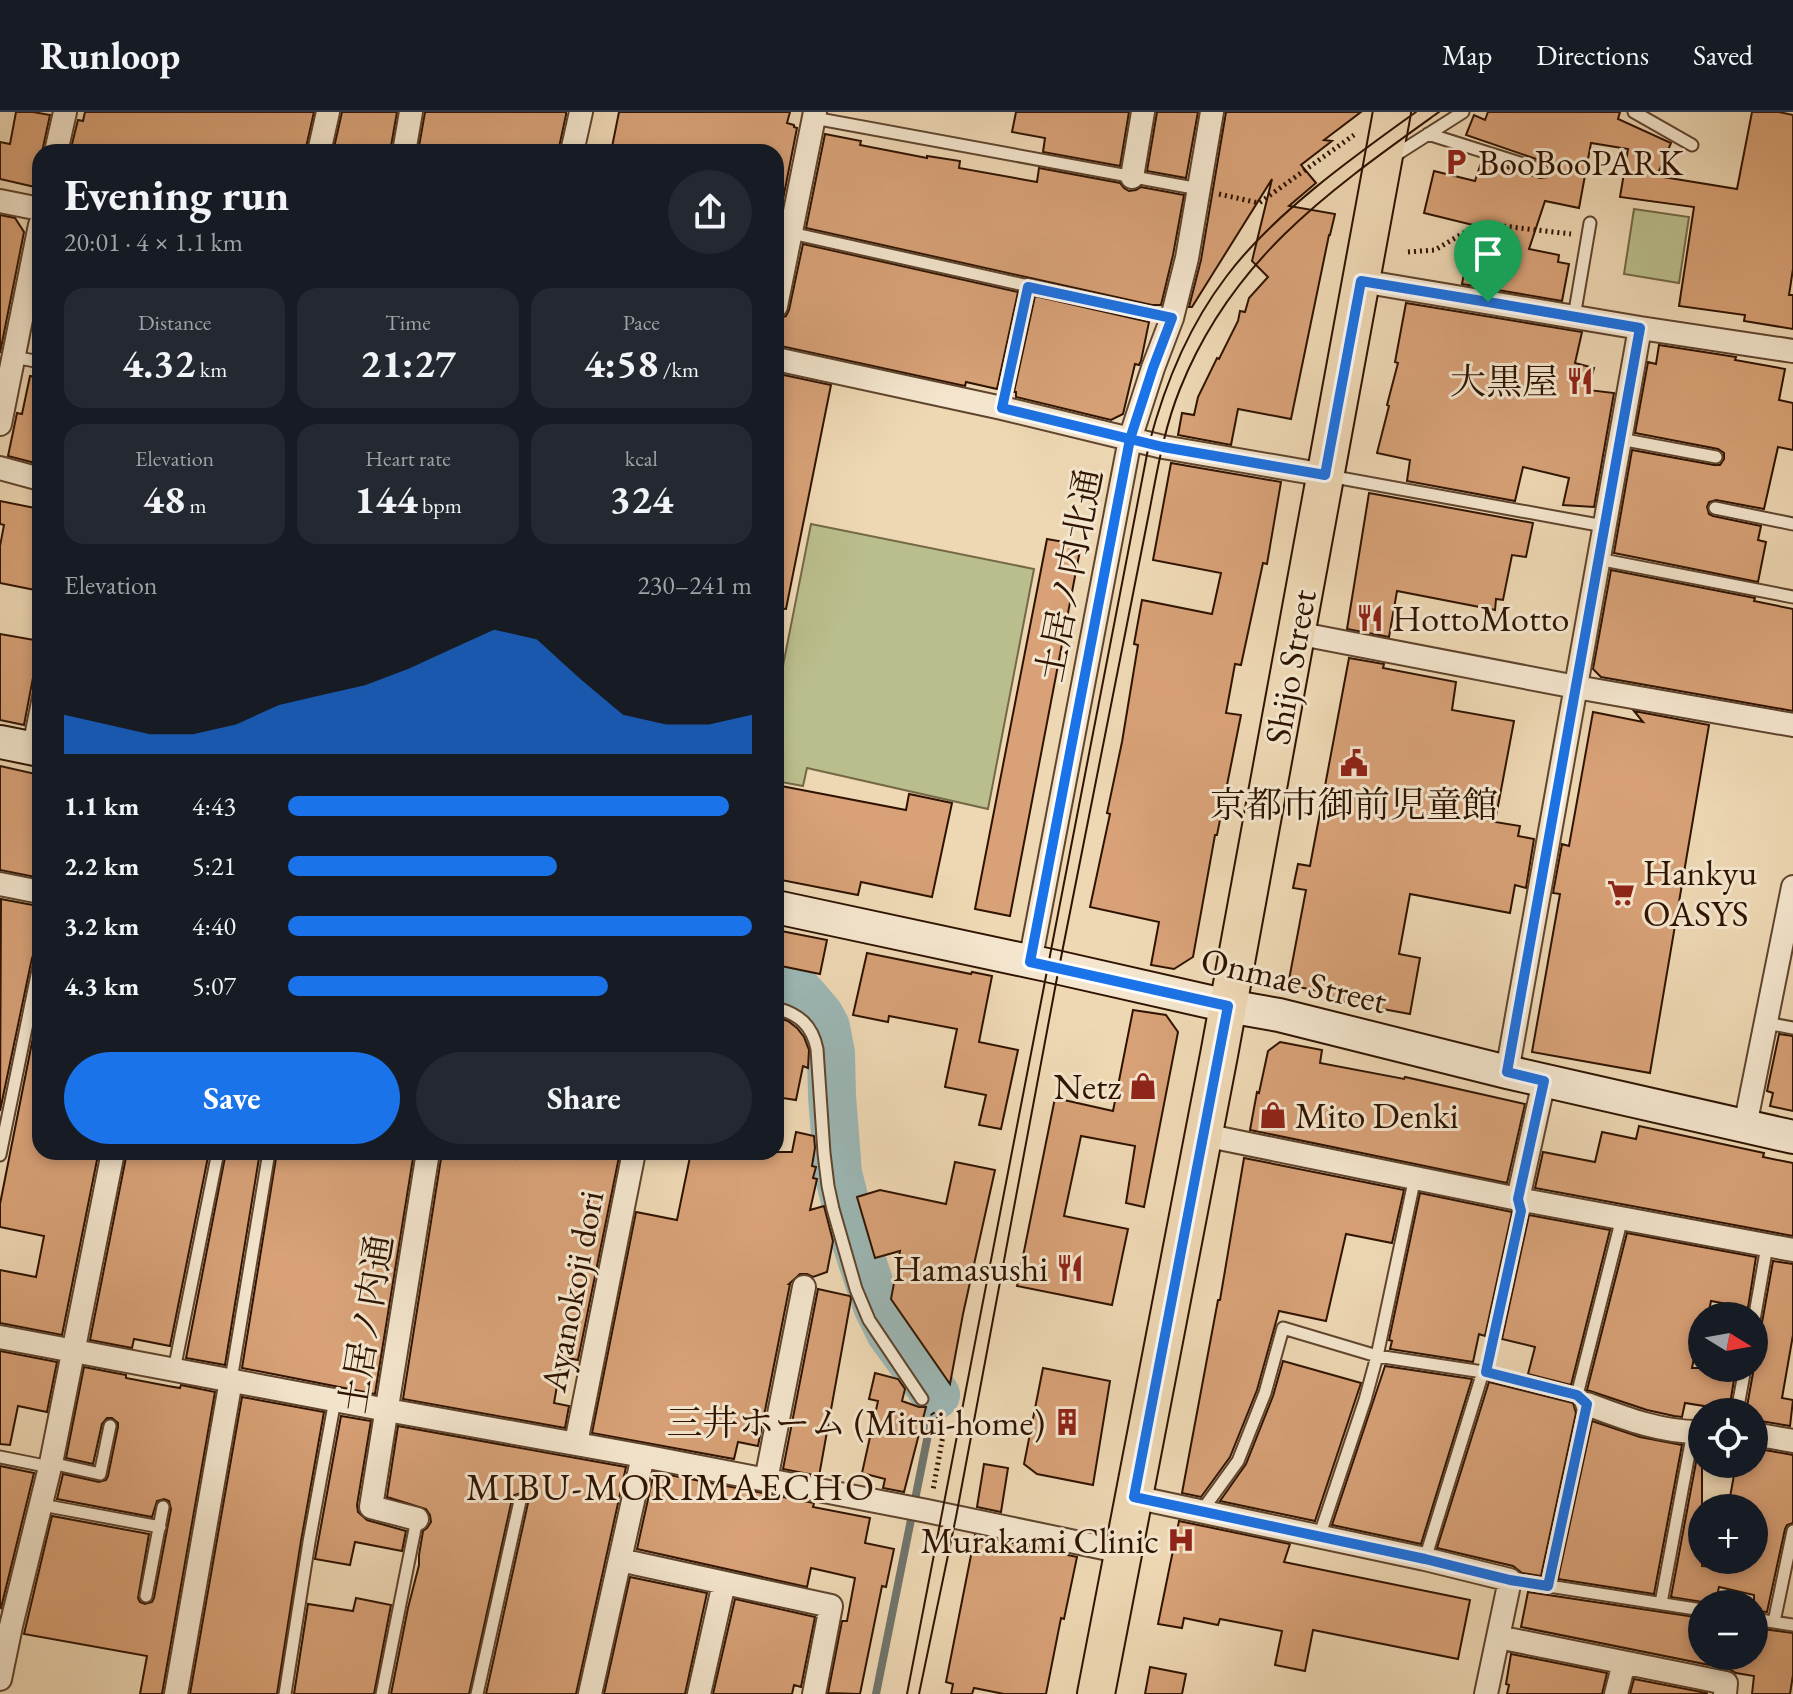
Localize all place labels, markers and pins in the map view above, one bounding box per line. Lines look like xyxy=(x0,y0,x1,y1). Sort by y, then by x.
place label: BooBooPARK xyxy=(1478,139,1684,186)
parking icon: BooBooPARK xyxy=(1441,147,1471,177)
pin xyxy=(1454,220,1522,302)
place label: 大黒屋 xyxy=(1450,358,1558,405)
restaurant icon: 大黒屋 xyxy=(1565,366,1595,396)
place label: HottoMotto xyxy=(1392,595,1569,642)
restaurant icon: HottoMotto xyxy=(1355,603,1385,633)
public building icon: 京都市御前児童館 xyxy=(1339,748,1369,778)
place label: 京都市御前児童館 xyxy=(1210,781,1498,828)
place label: Hankyu OASYS xyxy=(1643,849,1757,937)
supermarket icon: Hankyu OASYS xyxy=(1606,878,1636,908)
place label: Netz xyxy=(1054,1063,1121,1110)
shop icon: Netz xyxy=(1128,1071,1158,1101)
place label: Mito Denki xyxy=(1295,1092,1459,1139)
shop icon: Mito Denki xyxy=(1258,1100,1288,1130)
place label: Hamasushi xyxy=(893,1245,1048,1292)
restaurant icon: Hamasushi xyxy=(1055,1253,1085,1283)
place label: 三井ホーム (Mitui-home) xyxy=(666,1399,1045,1446)
building icon: 三井ホーム (Mitui-home) xyxy=(1052,1407,1082,1437)
place label: Murakami Clinic xyxy=(920,1517,1159,1564)
hospital icon: Murakami Clinic xyxy=(1166,1525,1196,1555)

